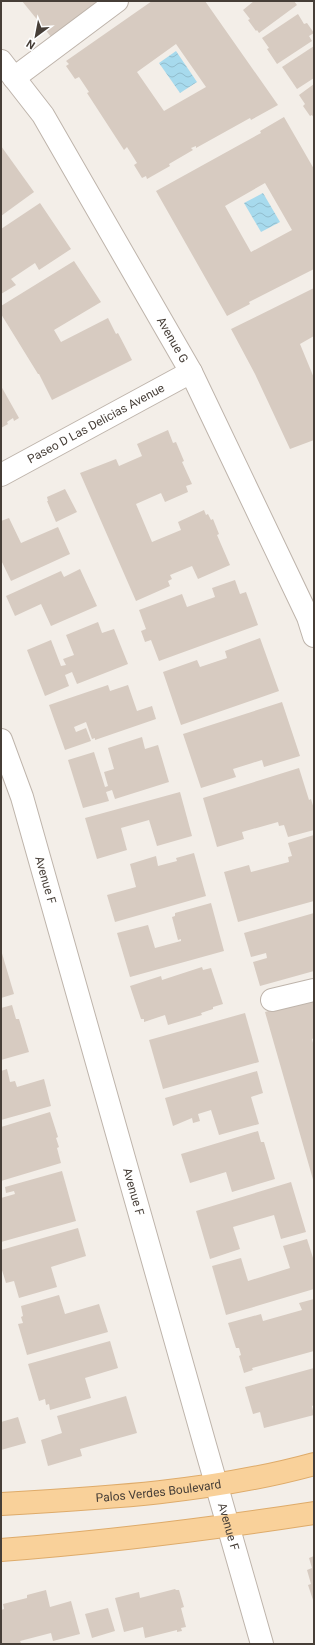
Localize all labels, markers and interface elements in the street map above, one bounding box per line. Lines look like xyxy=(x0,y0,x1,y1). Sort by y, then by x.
north arrow xyxy=(16,16,56,56)
text: N xyxy=(24,36,38,52)
street label: Avenue G xyxy=(154,315,191,365)
street label: Paseo D Las Delicias Avenue xyxy=(25,381,167,466)
street label: Avenue F xyxy=(32,855,59,906)
street label: Avenue F xyxy=(120,1166,147,1218)
street label: Palos Verdes Boulevard xyxy=(95,1477,222,1505)
street label: Avenue F xyxy=(215,1501,242,1552)

